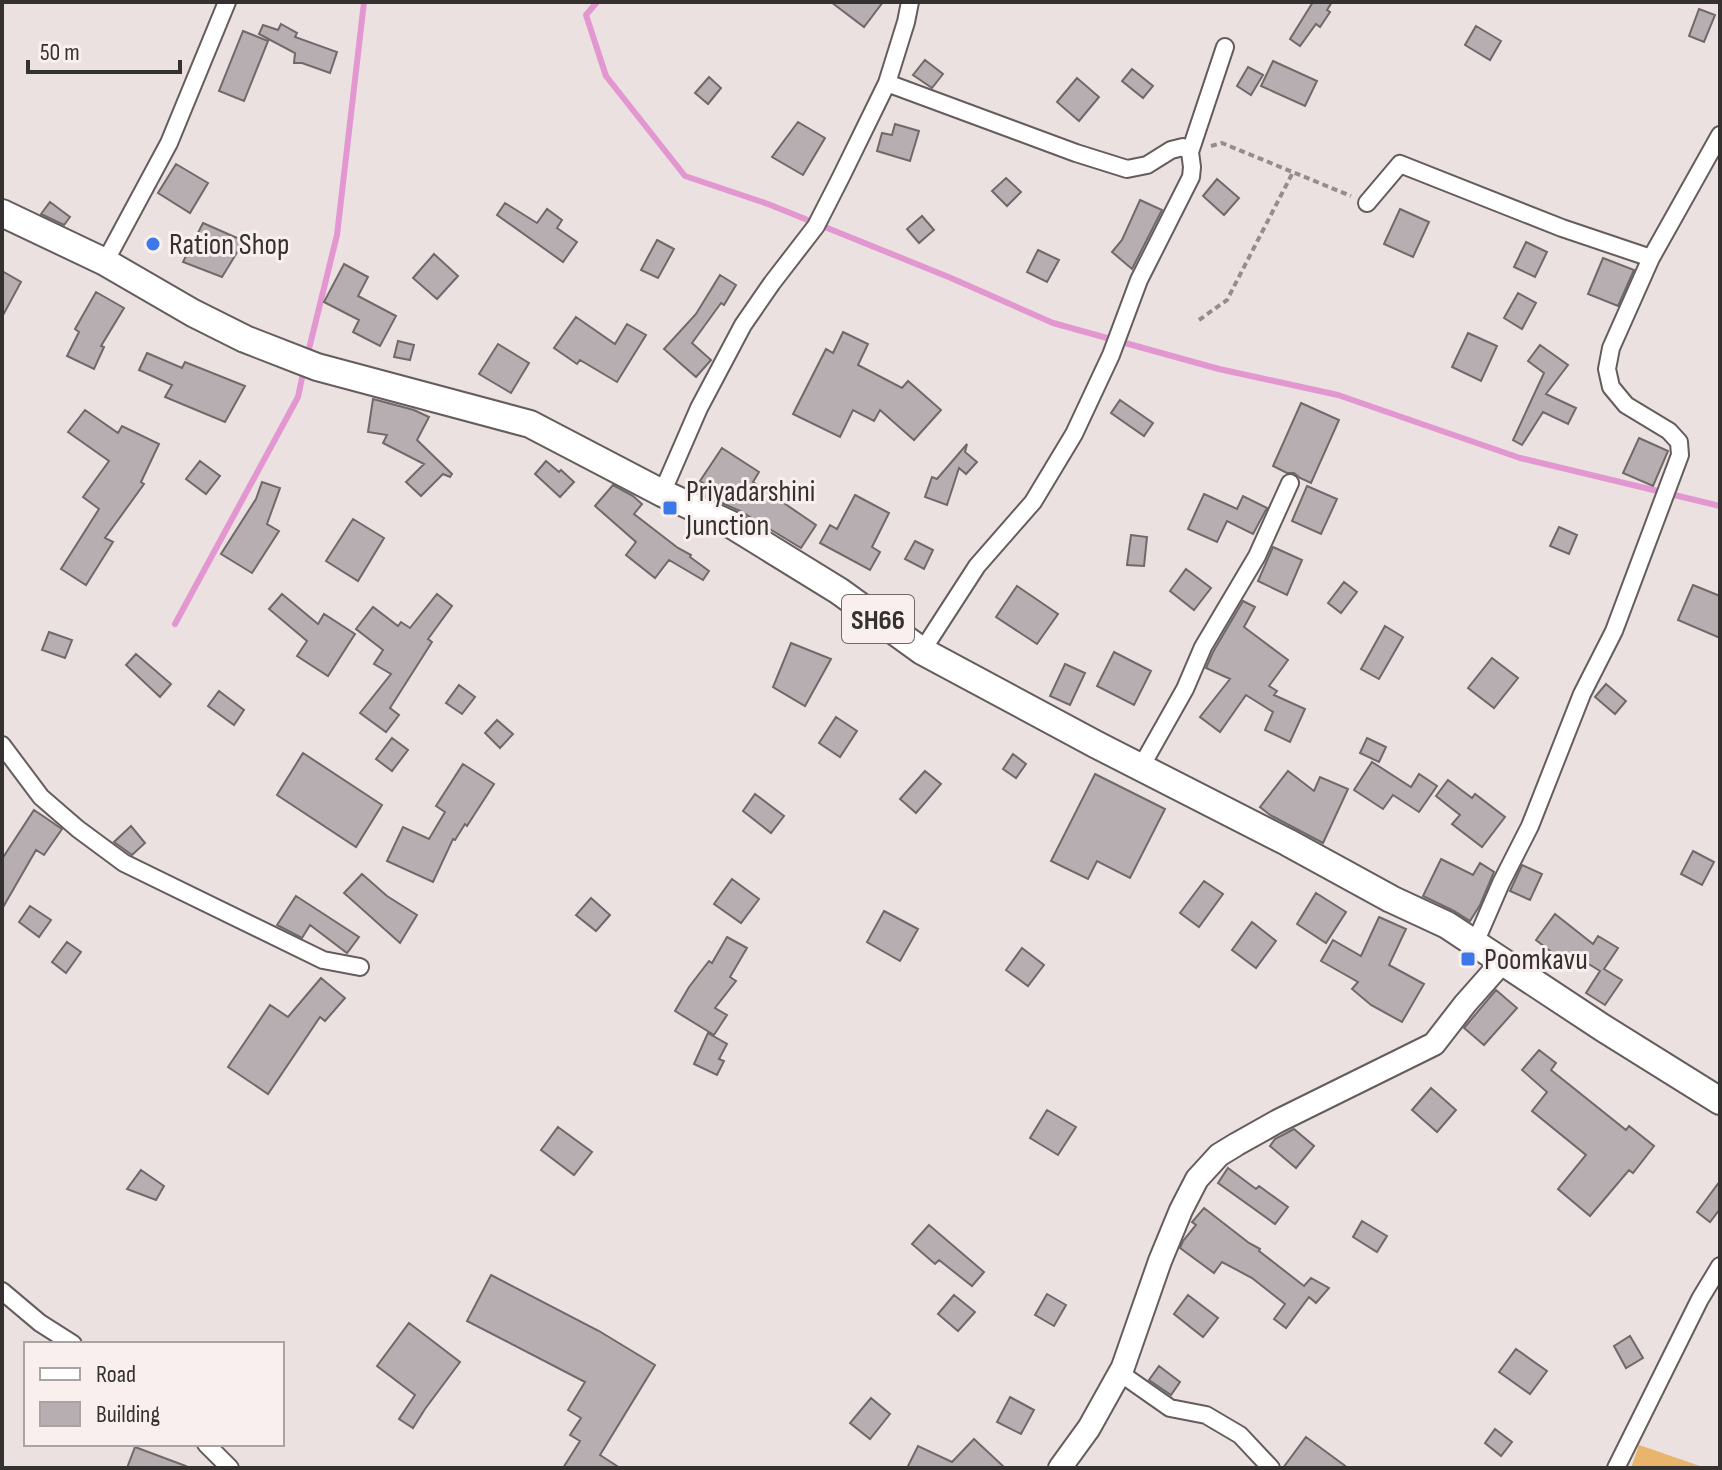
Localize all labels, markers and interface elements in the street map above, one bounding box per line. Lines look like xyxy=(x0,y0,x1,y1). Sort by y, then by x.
scale bar xyxy=(28,24,180,74)
text: 50 m xyxy=(40,38,80,67)
place label: Ration Shop xyxy=(169,227,289,263)
marker: Ration Shop xyxy=(144,235,162,253)
place label: Priyadarshini Junction xyxy=(685,474,815,544)
marker: Priyadarshini Junction xyxy=(661,499,679,517)
road number: SH66 xyxy=(842,595,914,643)
place label: Poomkavu xyxy=(1484,942,1588,978)
marker: Poomkavu xyxy=(1459,950,1477,968)
legend xyxy=(24,1342,284,1446)
text: Road xyxy=(96,1360,136,1389)
text: Building xyxy=(96,1400,160,1429)

